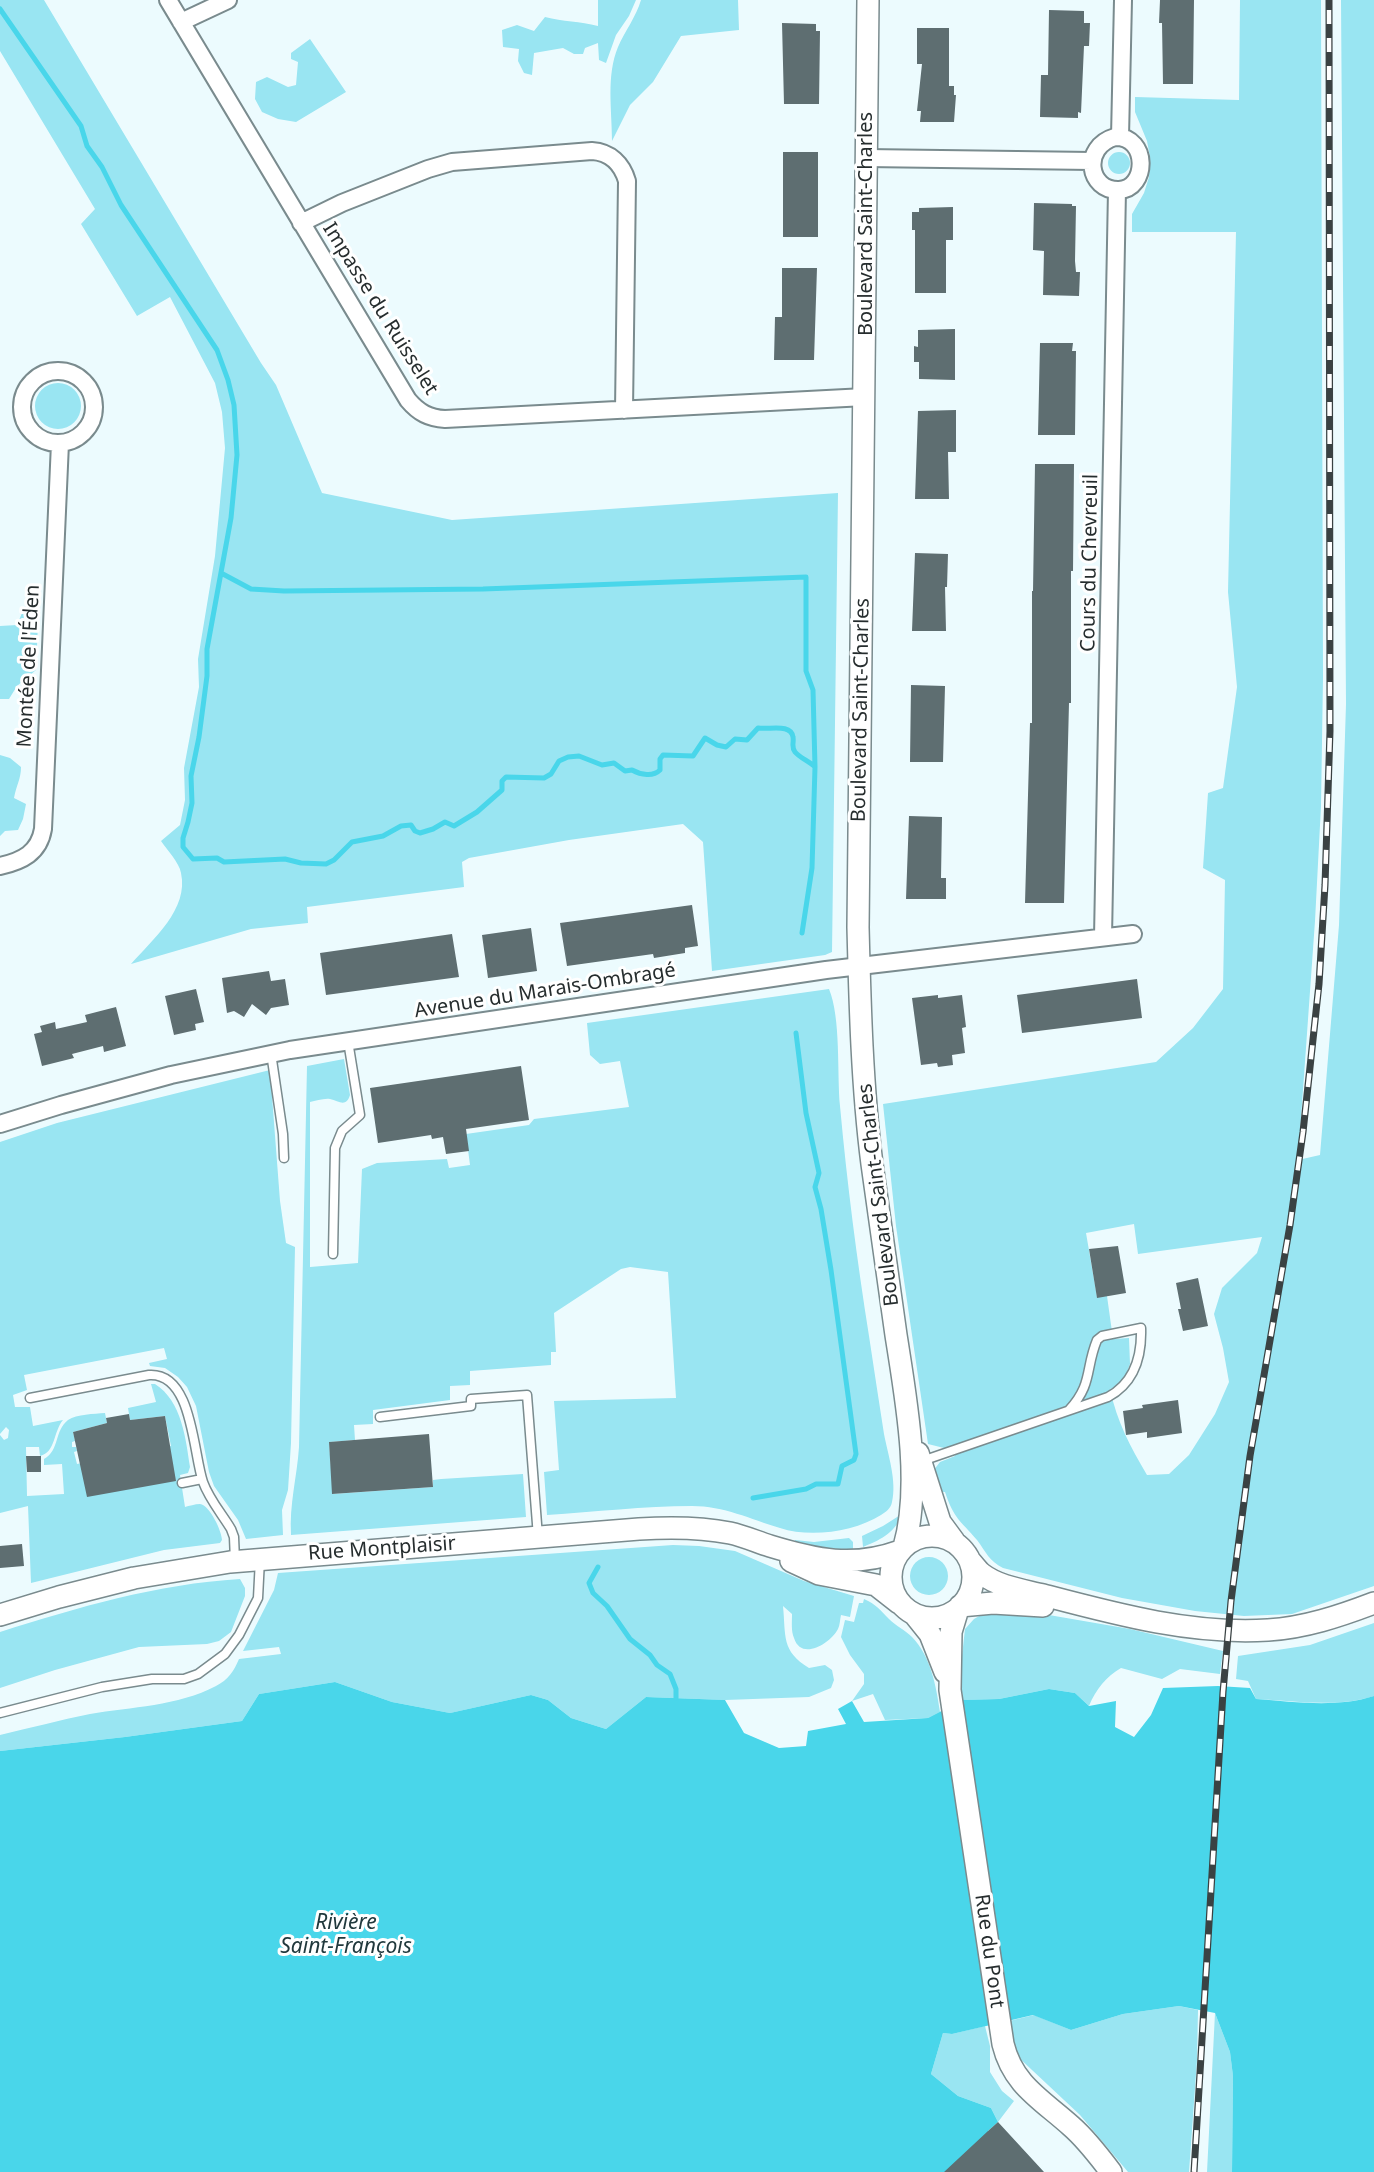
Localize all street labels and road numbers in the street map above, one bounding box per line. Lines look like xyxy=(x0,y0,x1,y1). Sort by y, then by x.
street label: Boulevard Saint-Charles xyxy=(854,112,878,336)
street label: Impasse du Ruisselet xyxy=(317,218,443,400)
street label: Cours du Chevreuil xyxy=(1076,474,1104,652)
street label: Montée de l'Éden xyxy=(13,584,45,748)
street label: Boulevard Saint-Charles xyxy=(847,598,875,822)
street label: Avenue du Marais-Ombragé xyxy=(413,958,677,1024)
street label: Boulevard Saint-Charles xyxy=(853,1082,905,1308)
street label: Rue Montplaisir xyxy=(307,1532,457,1566)
street label: Rue du Pont xyxy=(969,1892,1009,2010)

